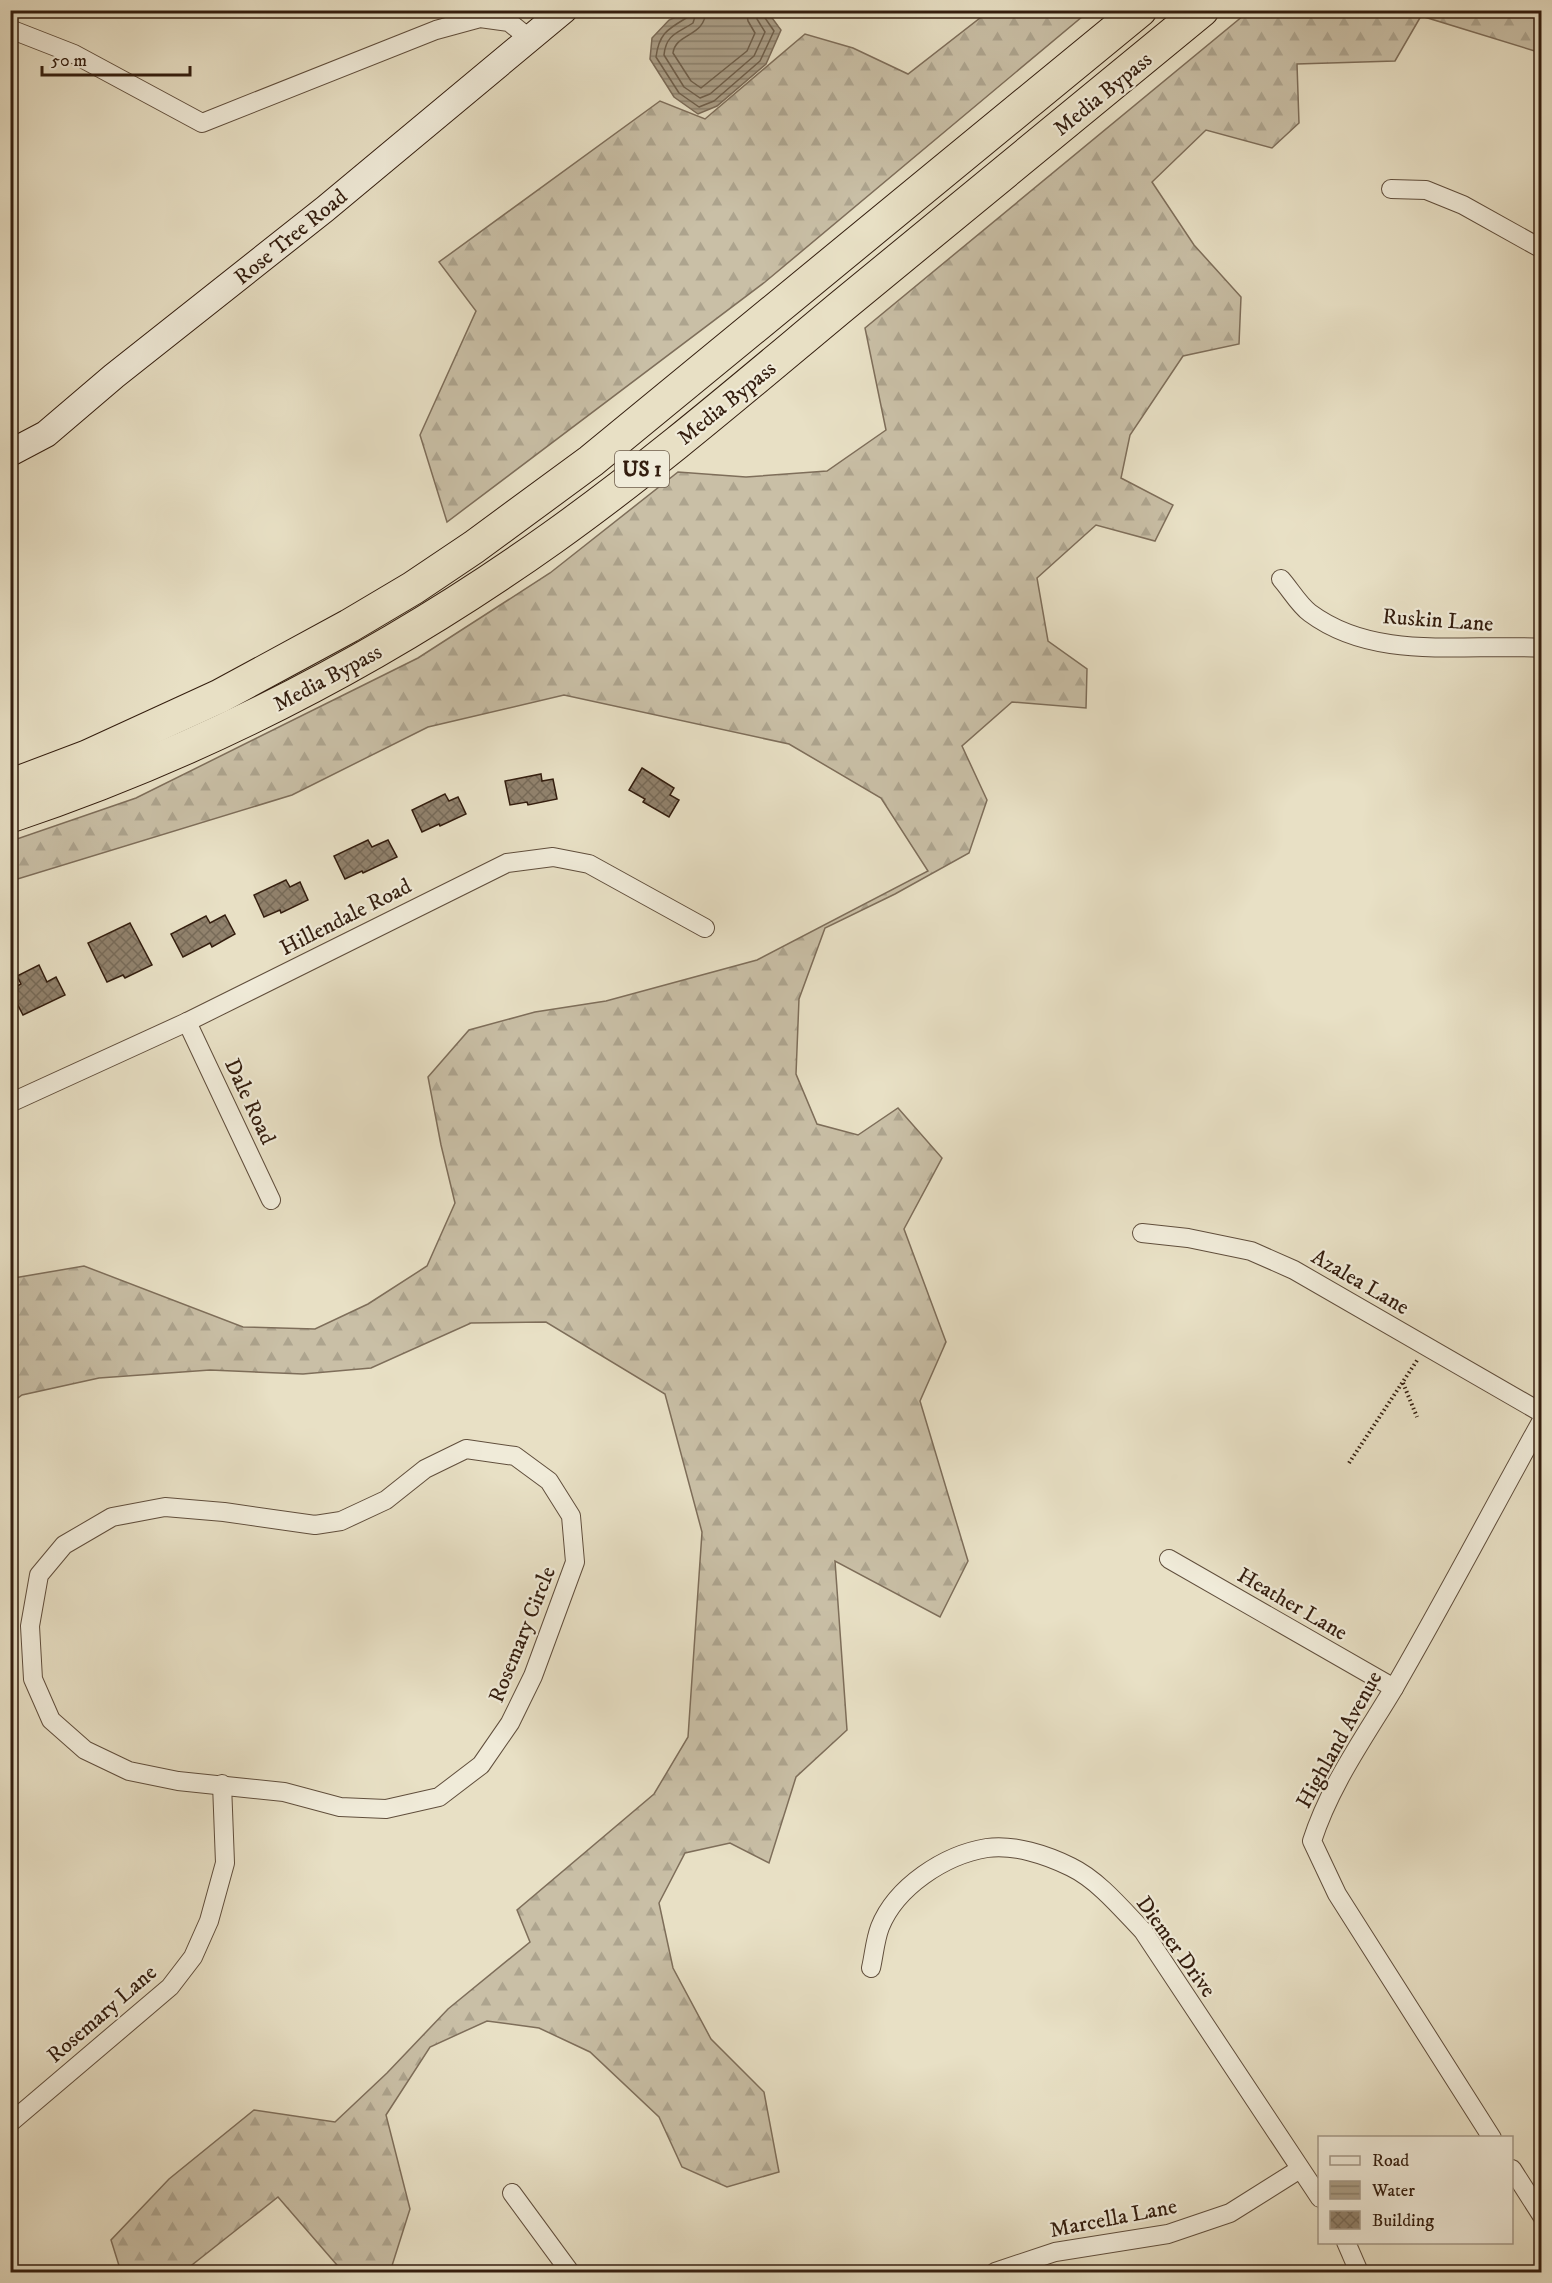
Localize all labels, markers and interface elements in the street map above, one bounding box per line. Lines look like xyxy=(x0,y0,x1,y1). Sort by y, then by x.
scale bar xyxy=(42,39,190,77)
street label: Media Bypass xyxy=(1048,46,1158,142)
text: 50 m xyxy=(51,50,87,72)
street label: Rose Tree Road xyxy=(229,183,353,291)
street label: Media Bypass xyxy=(672,355,782,451)
road number: US 1 xyxy=(615,451,669,487)
street label: Ruskin Lane xyxy=(1382,603,1494,638)
street label: Media Bypass xyxy=(269,638,387,718)
street label: Hillendale Road xyxy=(275,873,416,962)
street label: Dale Road xyxy=(218,1054,281,1149)
street label: Azalea Lane xyxy=(1307,1244,1414,1321)
street label: Heather Lane xyxy=(1232,1562,1352,1647)
street label: Rosemary Circle xyxy=(483,1563,562,1707)
street label: Highland Avenue xyxy=(1290,1666,1388,1813)
street label: Diemer Drive xyxy=(1130,1891,1222,2003)
street label: Rosemary Lane xyxy=(42,1959,162,2069)
legend xyxy=(1318,2136,1513,2244)
text: Road xyxy=(1372,2150,1409,2172)
text: Water xyxy=(1371,2180,1415,2202)
street label: Marcella Lane xyxy=(1047,2193,1179,2244)
text: Building xyxy=(1372,2210,1434,2232)

